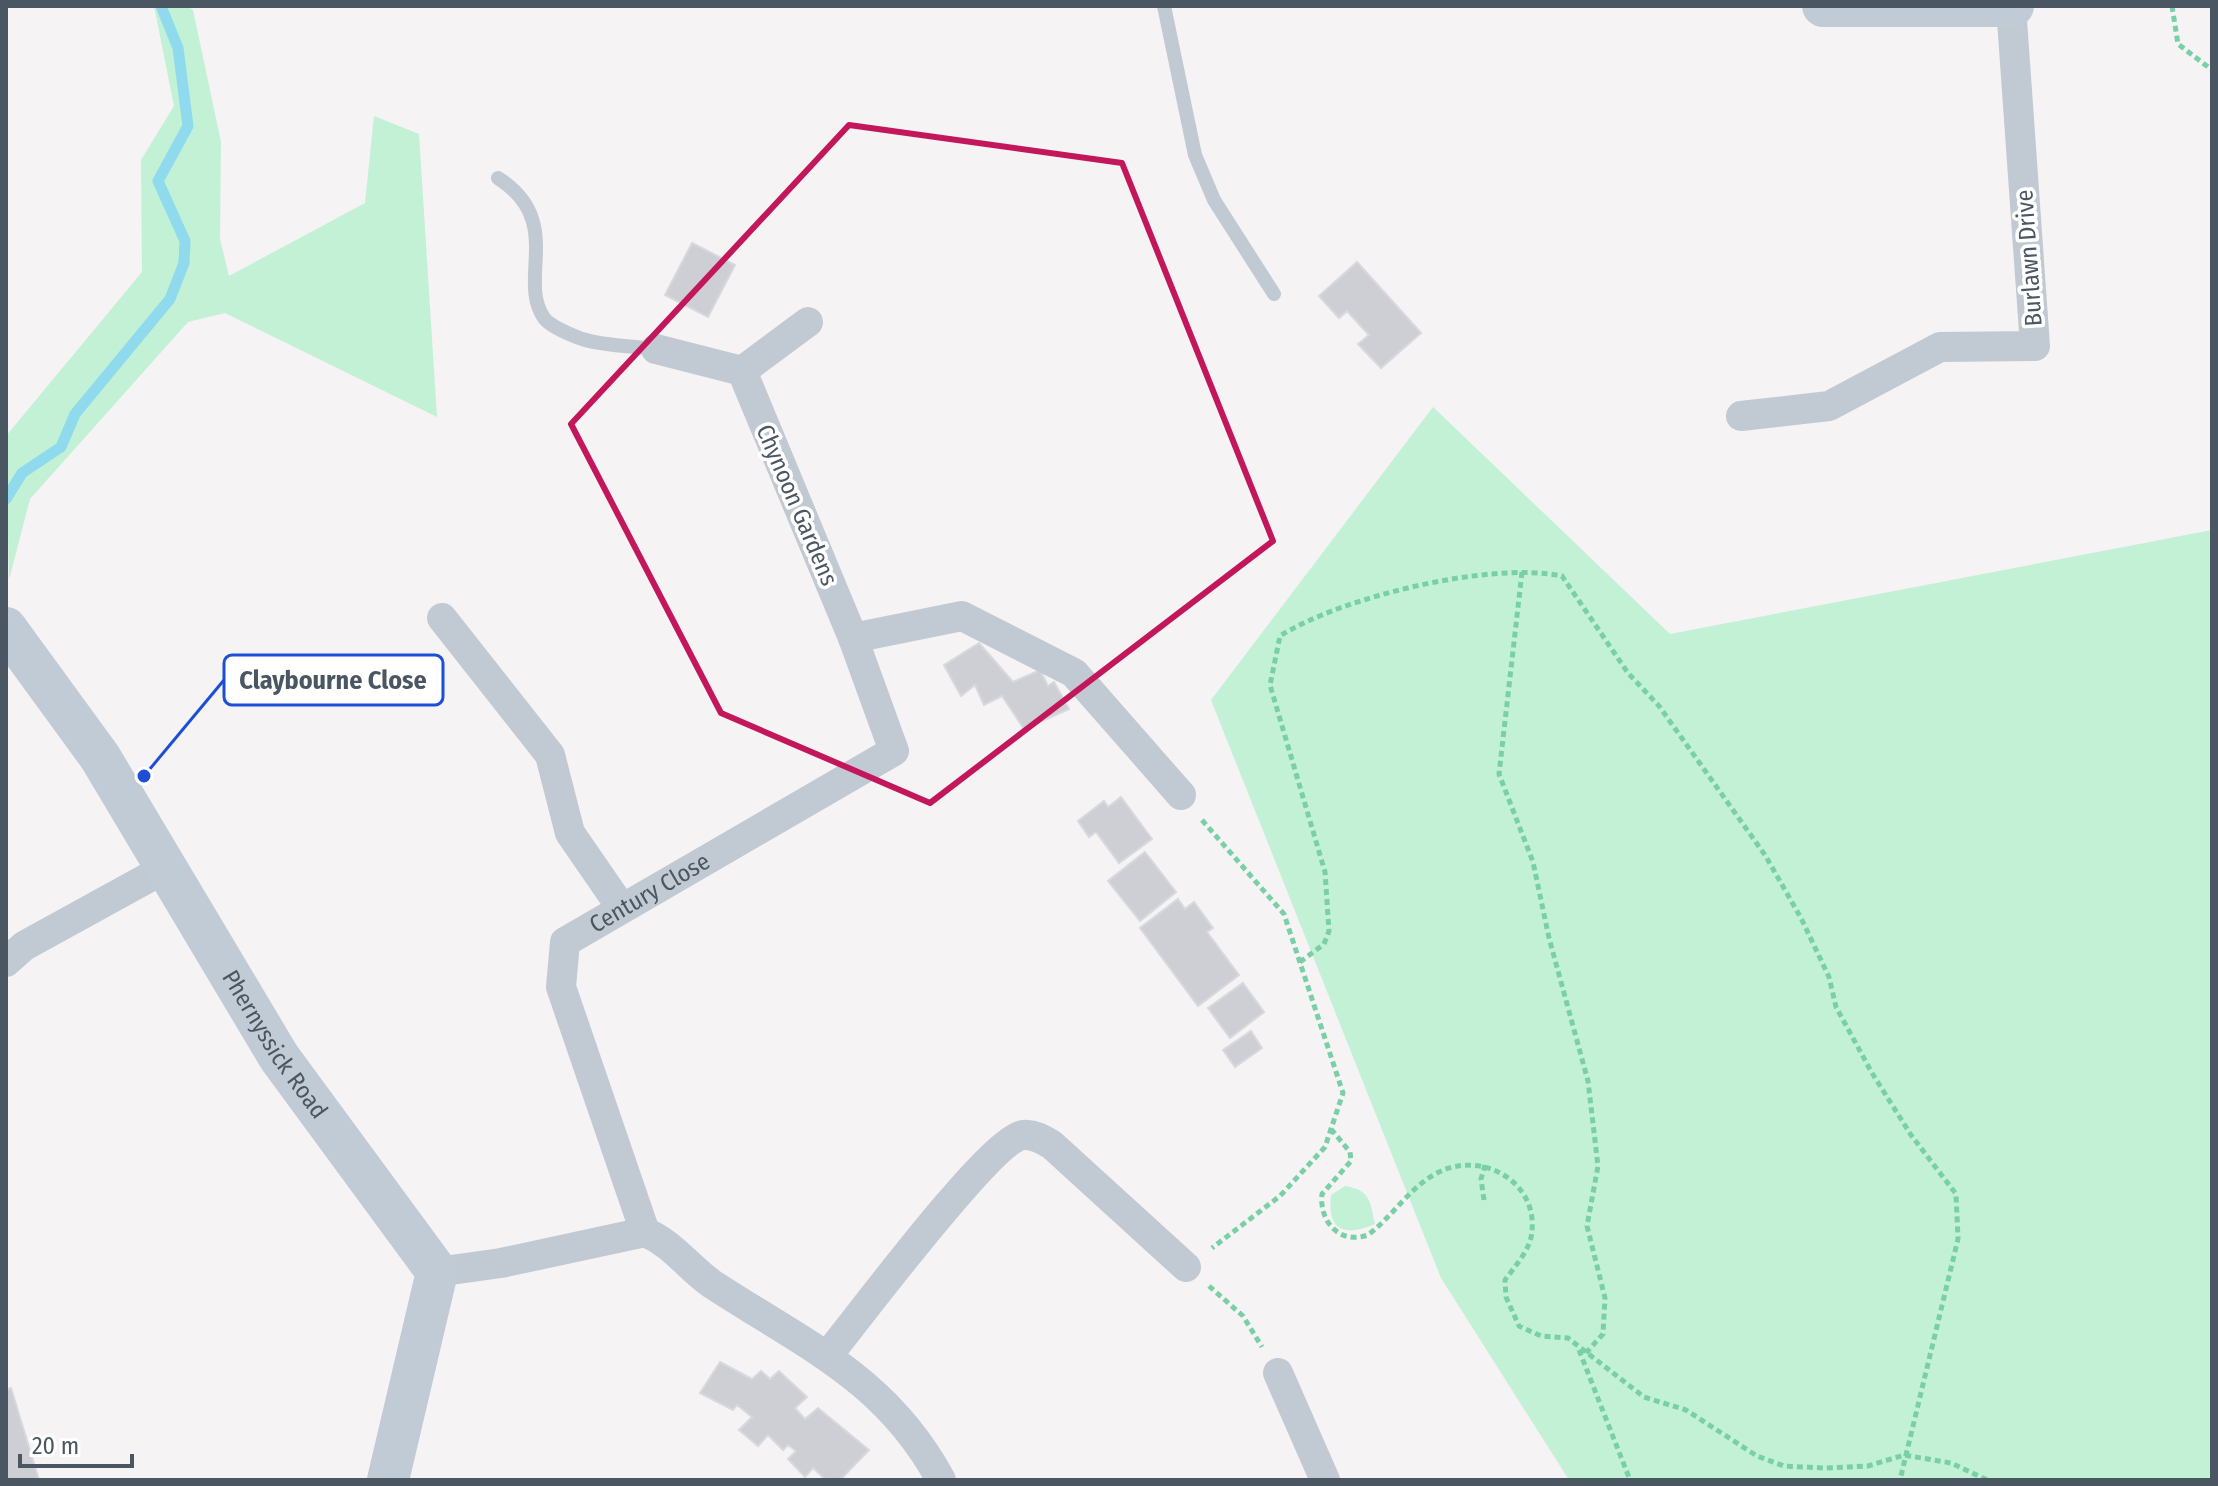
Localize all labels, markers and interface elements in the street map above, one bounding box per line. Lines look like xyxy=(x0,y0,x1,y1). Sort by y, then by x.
street label: Burlawn Drive xyxy=(2010,189,2048,327)
street label: Chynoon Gardens xyxy=(750,420,844,590)
callout: Claybourne Close xyxy=(224,655,443,705)
text: Claybourne Close xyxy=(239,665,427,696)
street label: Century Close xyxy=(584,847,715,939)
street label: Phernyssick Road xyxy=(216,965,333,1124)
scale bar xyxy=(20,1418,132,1468)
text: 20 m xyxy=(32,1432,79,1460)

